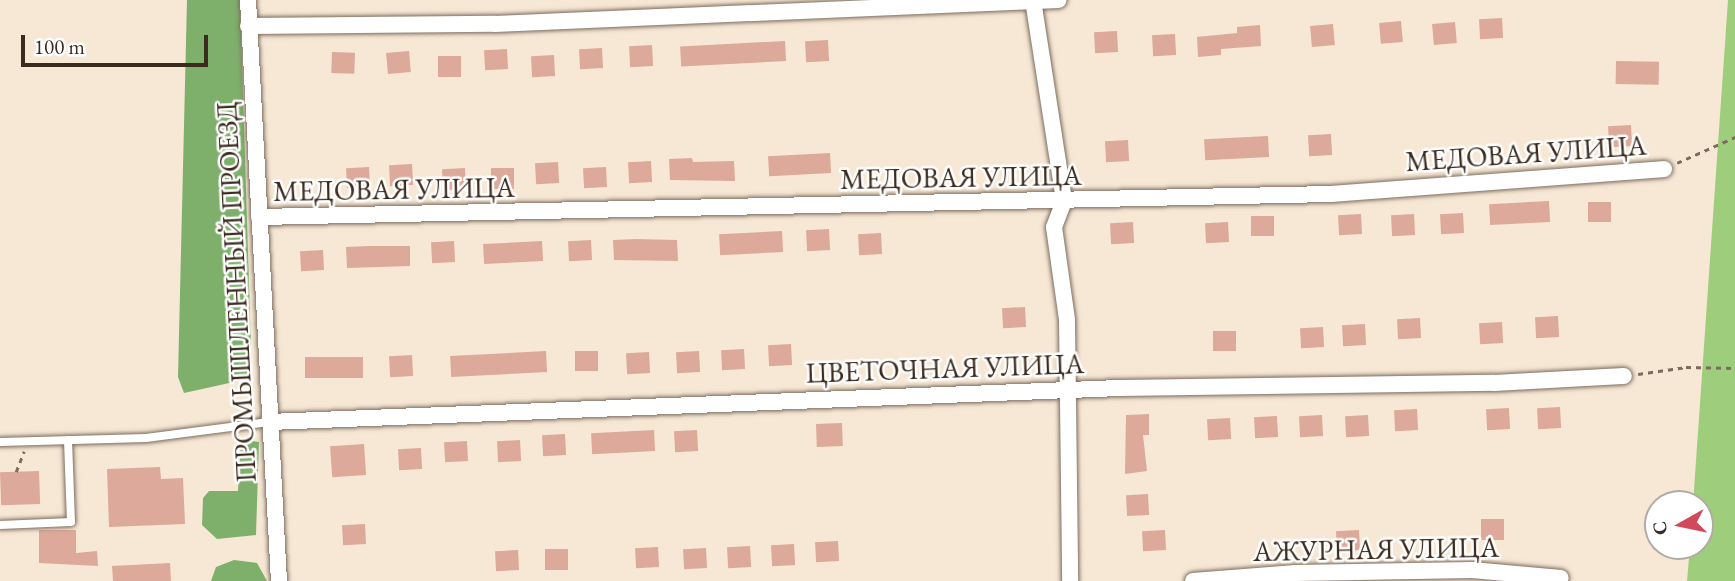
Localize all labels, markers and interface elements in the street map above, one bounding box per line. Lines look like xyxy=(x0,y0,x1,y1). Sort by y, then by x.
scale bar xyxy=(24,21,212,65)
text: 100 m xyxy=(34,33,85,60)
street label: ПРОМЫШЛЕННЫЙ ПРОЕЗД xyxy=(209,101,263,483)
street label: МЕДОВАЯ УЛИЦА xyxy=(1404,128,1648,178)
street label: МЕДОВАЯ УЛИЦА xyxy=(840,158,1082,196)
street label: МЕДОВАЯ УЛИЦА xyxy=(273,170,515,208)
street label: ЦВЕТОЧНАЯ УЛИЦА xyxy=(805,346,1085,390)
north arrow xyxy=(1644,490,1714,560)
text: С xyxy=(1646,519,1673,537)
street label: АЖУРНАЯ УЛИЦА xyxy=(1253,530,1499,568)

